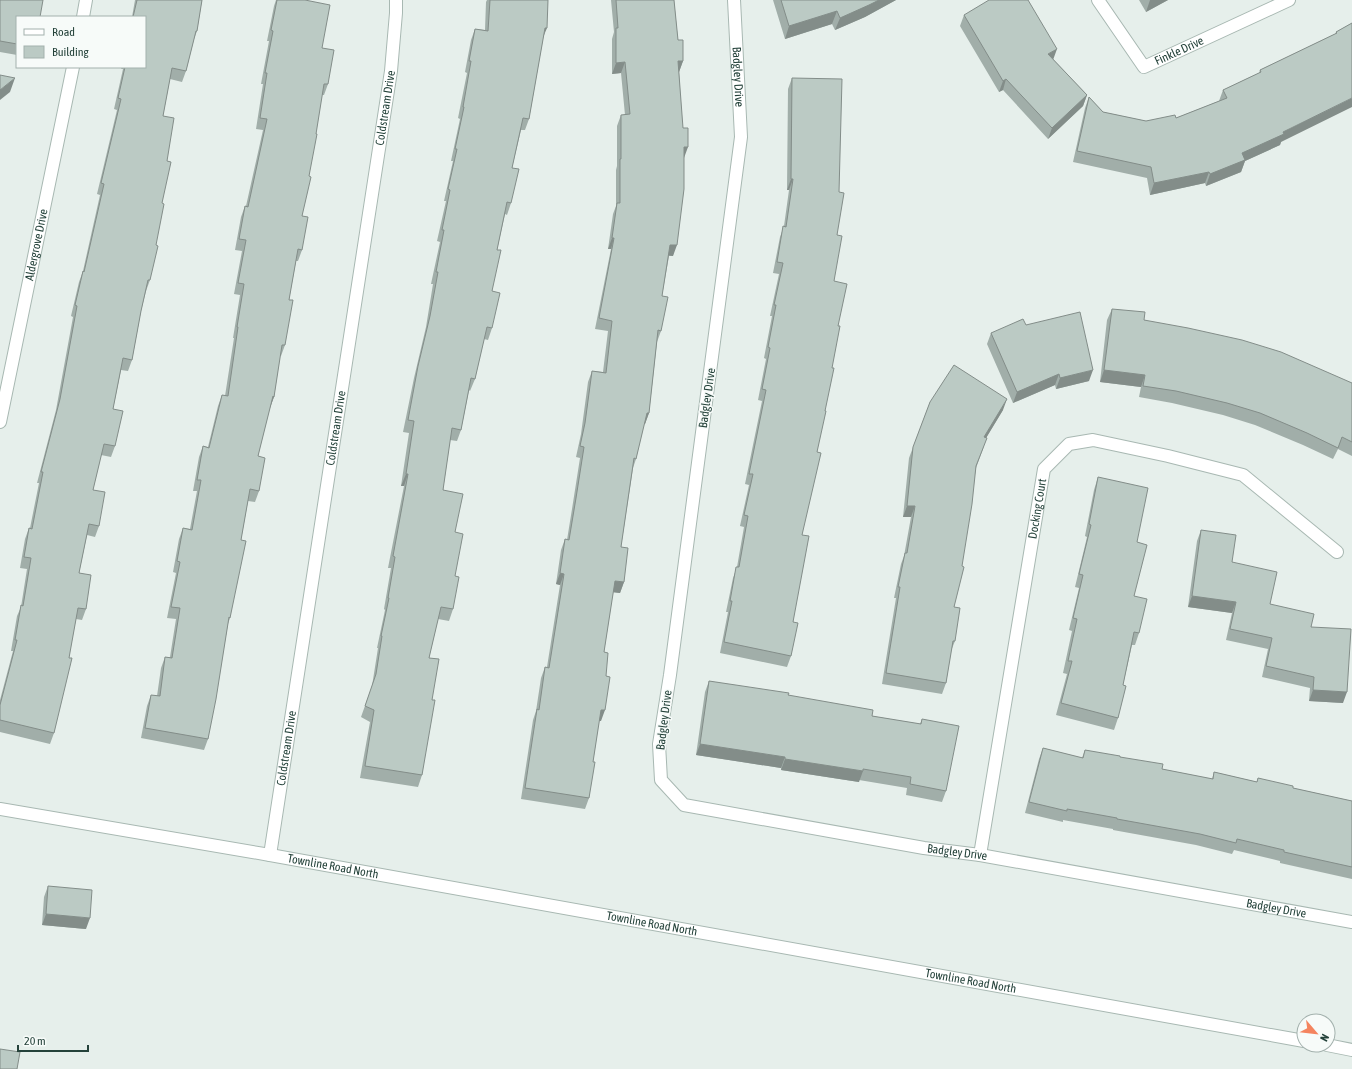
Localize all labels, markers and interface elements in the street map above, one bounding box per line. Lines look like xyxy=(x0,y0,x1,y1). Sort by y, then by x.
legend xyxy=(16,16,146,68)
text: Road xyxy=(52,25,75,39)
street label: Finkle Drive xyxy=(1153,33,1206,68)
text: Building xyxy=(52,45,90,59)
street label: Badgley Drive xyxy=(729,46,746,107)
street label: Coldstream Drive xyxy=(373,69,398,146)
street label: Aldergrove Drive xyxy=(22,208,51,282)
street label: Badgley Drive xyxy=(696,367,718,429)
street label: Coldstream Drive xyxy=(323,390,349,467)
street label: Docking Court xyxy=(1026,477,1049,540)
street label: Badgley Drive xyxy=(653,689,675,751)
street label: Coldstream Drive xyxy=(274,710,299,787)
street label: Badgley Drive xyxy=(926,841,988,863)
street label: Townline Road North xyxy=(287,851,380,881)
street label: Badgley Drive xyxy=(1245,896,1307,921)
street label: Townline Road North xyxy=(605,909,699,939)
street label: Townline Road North xyxy=(924,966,1017,996)
north arrow xyxy=(1296,1013,1336,1053)
scale bar xyxy=(18,1027,88,1053)
text: N xyxy=(1318,1032,1332,1043)
text: 20 m xyxy=(24,1034,46,1048)

